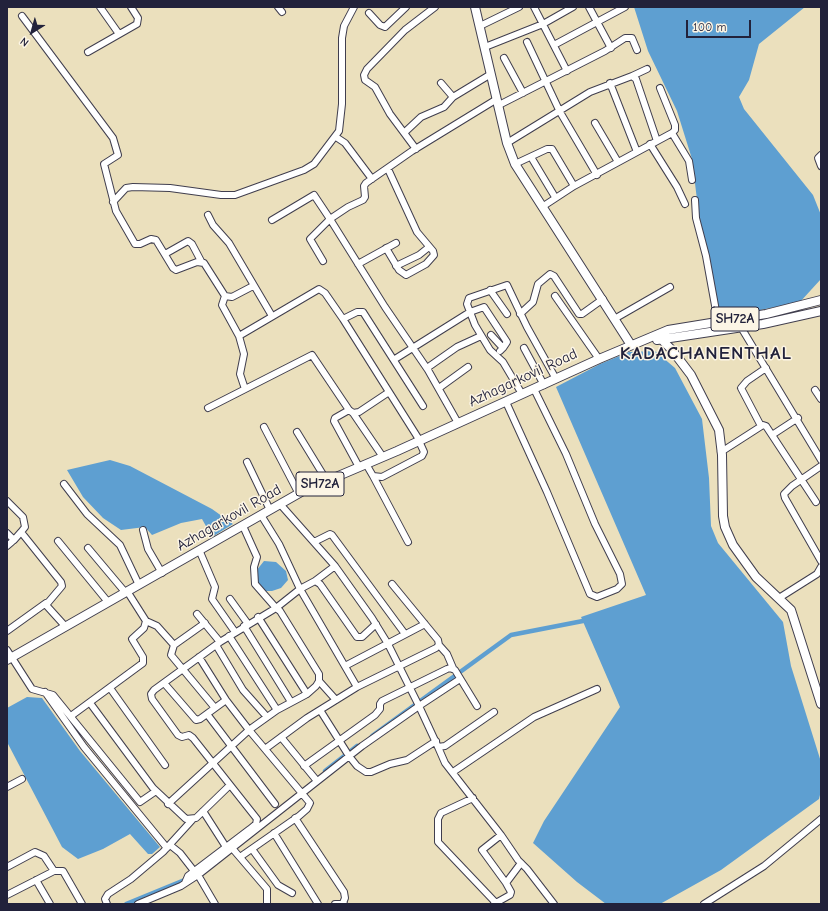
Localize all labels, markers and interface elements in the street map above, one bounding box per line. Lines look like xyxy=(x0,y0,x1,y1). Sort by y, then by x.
north arrow xyxy=(12,12,52,52)
scale bar xyxy=(688,12,753,38)
text: 100 m xyxy=(693,20,726,34)
text: N xyxy=(18,35,31,49)
road number: SH72A xyxy=(711,307,759,331)
district label: KADACHANENTHAL xyxy=(620,343,792,365)
street label: Azhagarkovil Road xyxy=(466,345,580,411)
road number: SH72A xyxy=(296,472,344,496)
street label: Azhagarkovil Road xyxy=(174,481,284,555)

